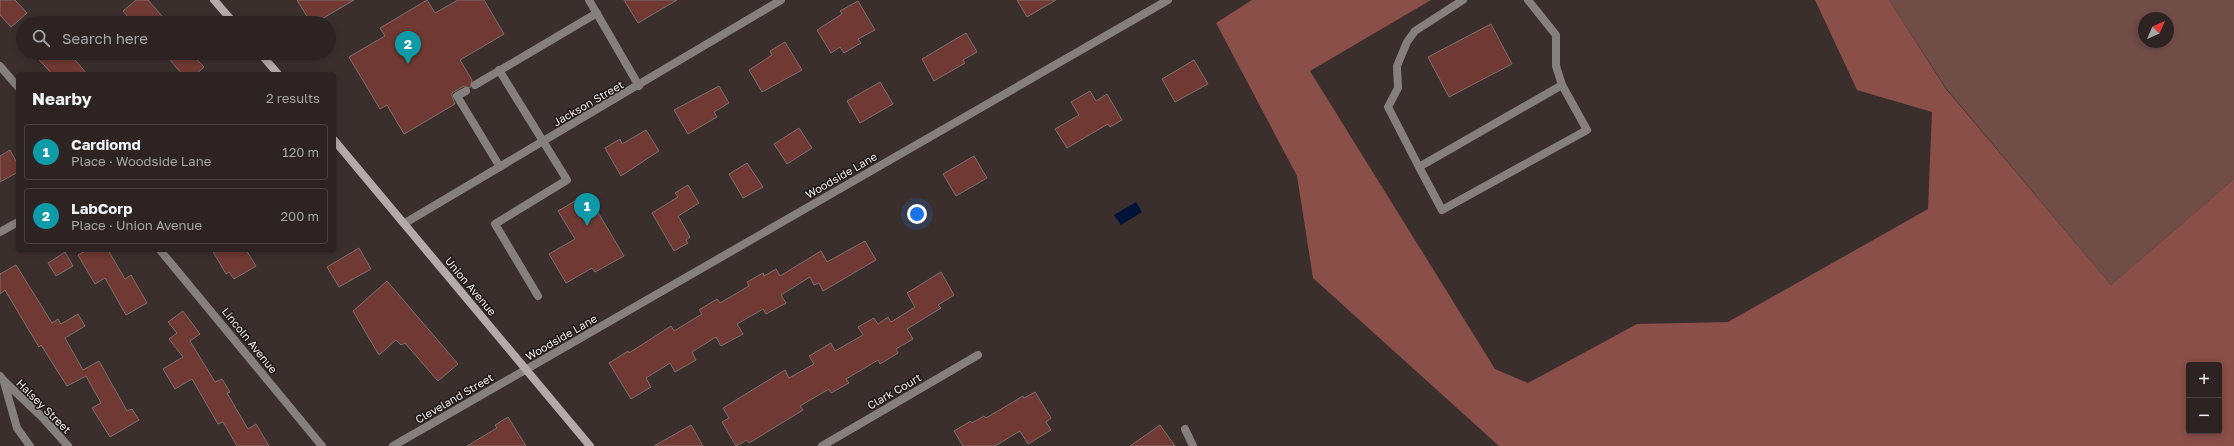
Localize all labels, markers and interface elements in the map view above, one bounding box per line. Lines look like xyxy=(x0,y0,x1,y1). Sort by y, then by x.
north arrow xyxy=(2138,12,2174,48)
search box xyxy=(16,16,336,60)
icon: search xyxy=(30,27,52,49)
text: Search here xyxy=(62,29,148,47)
pin: 2 xyxy=(395,31,421,64)
street label: Jackson Street xyxy=(551,78,625,128)
text: Nearby xyxy=(32,88,92,109)
text: 2 results xyxy=(266,90,320,106)
text: Cardiomd xyxy=(71,135,141,153)
text: 1 xyxy=(43,144,49,160)
text: 120 m xyxy=(282,144,319,160)
street label: Woodside Lane xyxy=(803,149,879,201)
text: Place · Woodside Lane xyxy=(71,153,211,169)
pin: 1 xyxy=(574,193,600,226)
text: LabCorp xyxy=(71,199,132,217)
your location xyxy=(907,204,927,224)
text: 2 xyxy=(42,208,50,224)
text: 200 m xyxy=(281,208,319,224)
text: Place · Union Avenue xyxy=(71,217,202,233)
street label: Union Avenue xyxy=(443,254,499,318)
street label: Lincoln Avenue xyxy=(220,305,280,375)
street label: Woodside Lane xyxy=(523,311,599,363)
map controls xyxy=(2186,362,2222,434)
button: + xyxy=(2186,362,2222,398)
street label: Cleveland Street xyxy=(413,370,495,426)
street label: Clark Court xyxy=(865,370,923,412)
street label: Halsey Street xyxy=(14,376,74,436)
button: − xyxy=(2186,398,2222,434)

